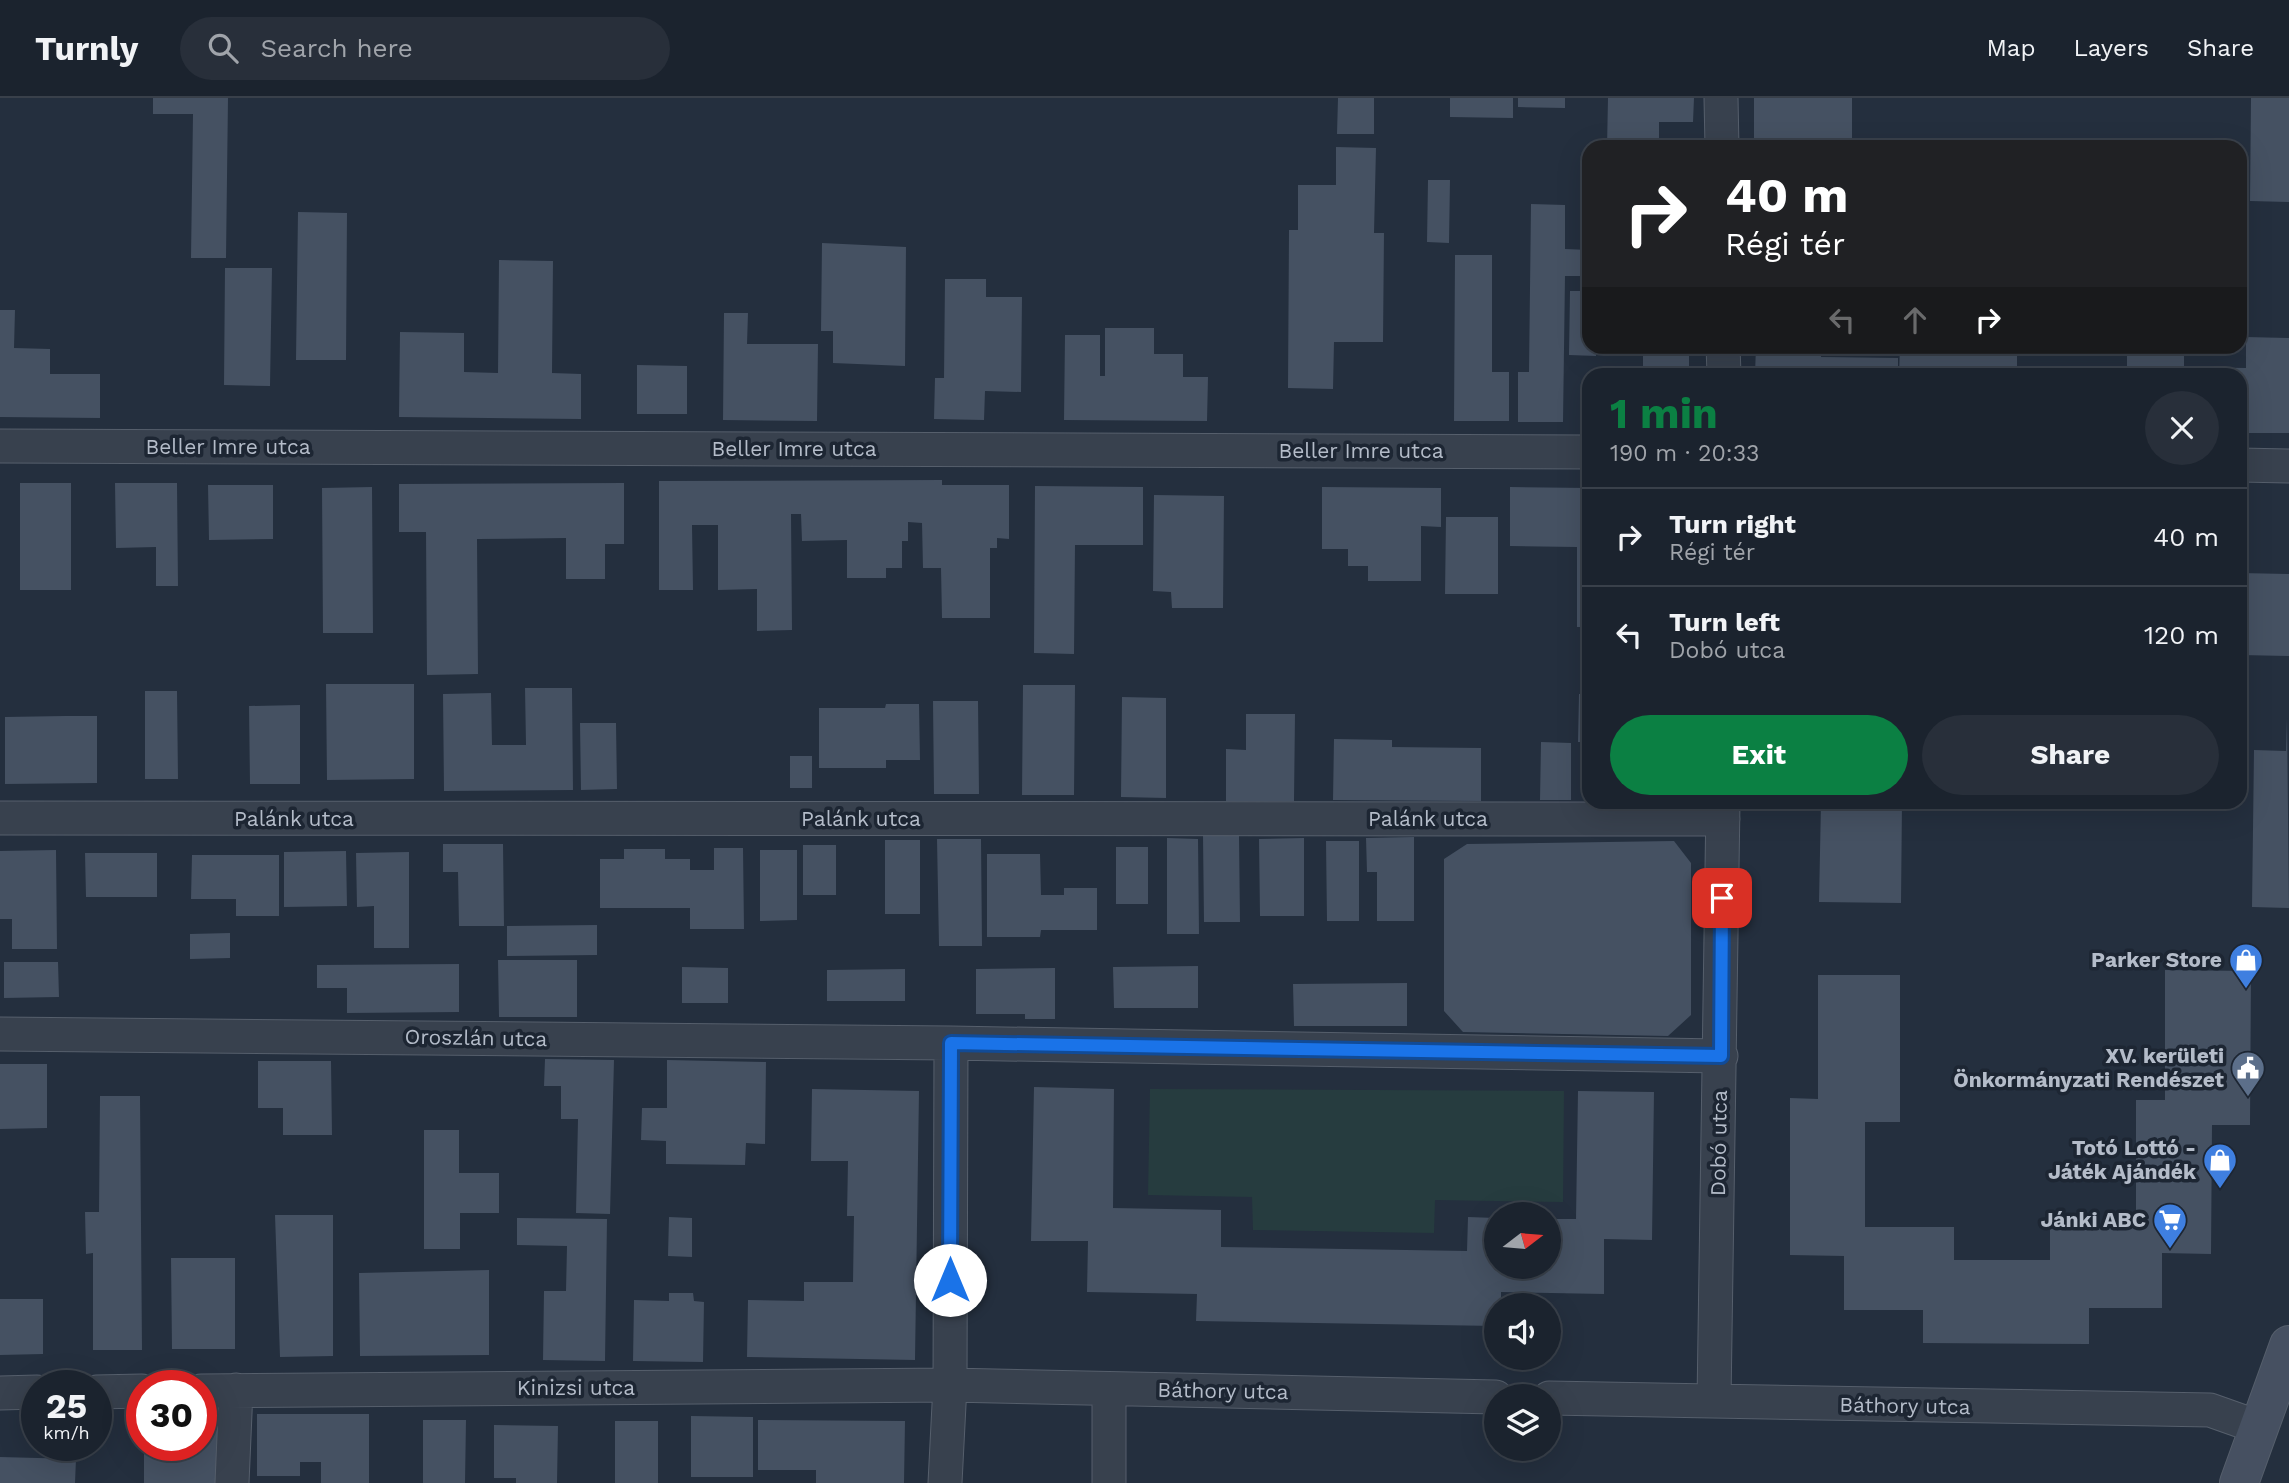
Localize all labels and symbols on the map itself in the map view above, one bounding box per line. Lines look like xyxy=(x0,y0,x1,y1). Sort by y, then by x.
street label: Beller Imre utca xyxy=(145,434,311,459)
street label: Beller Imre utca xyxy=(711,436,877,461)
street label: Beller Imre utca xyxy=(1278,438,1444,463)
street label: Palánk utca xyxy=(234,806,354,831)
street label: Palánk utca xyxy=(801,806,921,831)
street label: Palánk utca xyxy=(1368,806,1488,831)
pin xyxy=(1692,868,1752,928)
shop icon: Parker Store xyxy=(2227,941,2265,990)
place label: Parker Store xyxy=(2091,947,2222,972)
street label: Oroszlán utca xyxy=(405,1024,548,1051)
place label: XV. kerületi Önkormányzati Rendészet xyxy=(1953,1043,2224,1092)
public building icon: XV. kerületi Önkormányzati Rendészet xyxy=(2229,1049,2267,1098)
street label: Dobó utca xyxy=(1705,1090,1732,1196)
place label: Totó Lottó - Játék Ajándék xyxy=(2048,1135,2197,1184)
shop icon: Totó Lottó - Játék Ajándék xyxy=(2201,1141,2239,1190)
supermarket icon: Jánki ABC xyxy=(2151,1201,2189,1250)
north arrow xyxy=(1484,1202,1561,1279)
place label: Jánki ABC xyxy=(2040,1207,2146,1232)
position arrow xyxy=(913,1243,987,1317)
speed limit sign: 30 xyxy=(126,1370,217,1461)
street label: Kinizsi utca xyxy=(517,1375,635,1400)
street label: Báthory utca xyxy=(1157,1377,1289,1404)
street label: Báthory utca xyxy=(1839,1392,1971,1419)

